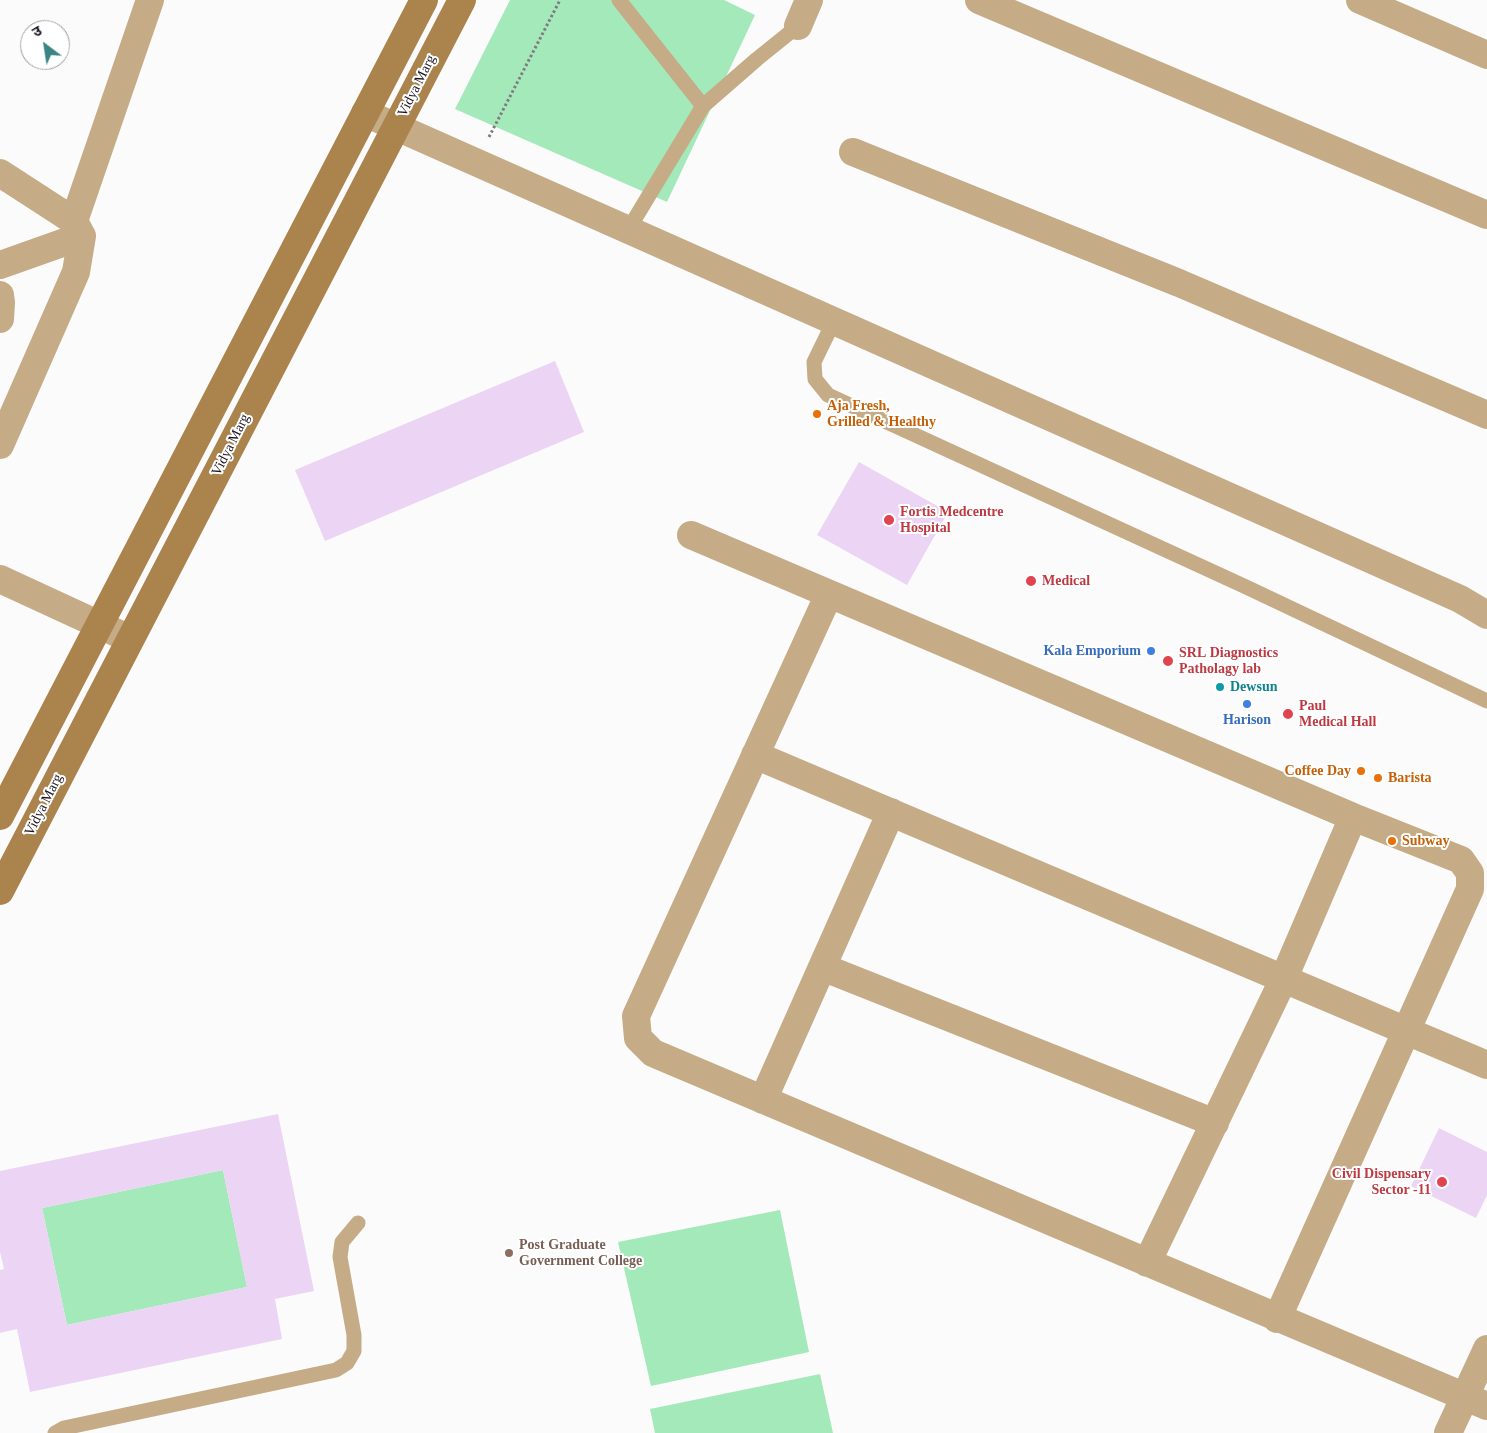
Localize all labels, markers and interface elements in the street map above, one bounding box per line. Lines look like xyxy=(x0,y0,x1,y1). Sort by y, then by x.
north arrow xyxy=(20,20,70,70)
text: उ xyxy=(29,22,46,43)
street label: Vidya Marg xyxy=(393,49,441,123)
place label: Aja Fresh, Grilled & Healthy xyxy=(827,398,946,431)
street label: Vidya Marg xyxy=(207,408,255,482)
marker: Aja Fresh, Grilled & Healthy xyxy=(811,408,823,420)
place label: Fortis Medcentre Hospital xyxy=(900,504,1019,536)
marker: Fortis Medcentre Hospital xyxy=(882,513,896,527)
place label: Medical xyxy=(1042,573,1096,589)
marker: Medical xyxy=(1024,574,1038,588)
place label: Kala Emporium xyxy=(1035,643,1141,659)
marker: Kala Emporium xyxy=(1145,645,1157,657)
place label: SRL Diagnostics Patholagy lab xyxy=(1179,645,1288,678)
marker: SRL Diagnostics Patholagy lab xyxy=(1161,654,1175,668)
place label: Dewsun xyxy=(1230,679,1286,695)
marker: Dewsun xyxy=(1214,681,1226,693)
marker: Harison xyxy=(1241,698,1253,710)
place label: Paul Medical Hall xyxy=(1299,698,1384,730)
marker: Paul Medical Hall xyxy=(1281,707,1295,721)
place label: Harison xyxy=(1220,712,1274,728)
place label: Coffee Day xyxy=(1275,763,1351,779)
marker: Coffee Day xyxy=(1355,765,1367,777)
street label: Vidya Marg xyxy=(20,768,68,842)
place label: Barista xyxy=(1388,770,1437,786)
marker: Barista xyxy=(1372,772,1384,784)
place label: Subway xyxy=(1402,833,1456,849)
marker: Subway xyxy=(1386,835,1398,847)
place label: Civil Dispensary Sector -11 xyxy=(1320,1166,1431,1198)
marker: Civil Dispensary Sector -11 xyxy=(1435,1175,1449,1189)
place label: Post Graduate Government College xyxy=(519,1237,662,1270)
marker: Post Graduate Government College xyxy=(503,1247,515,1259)

